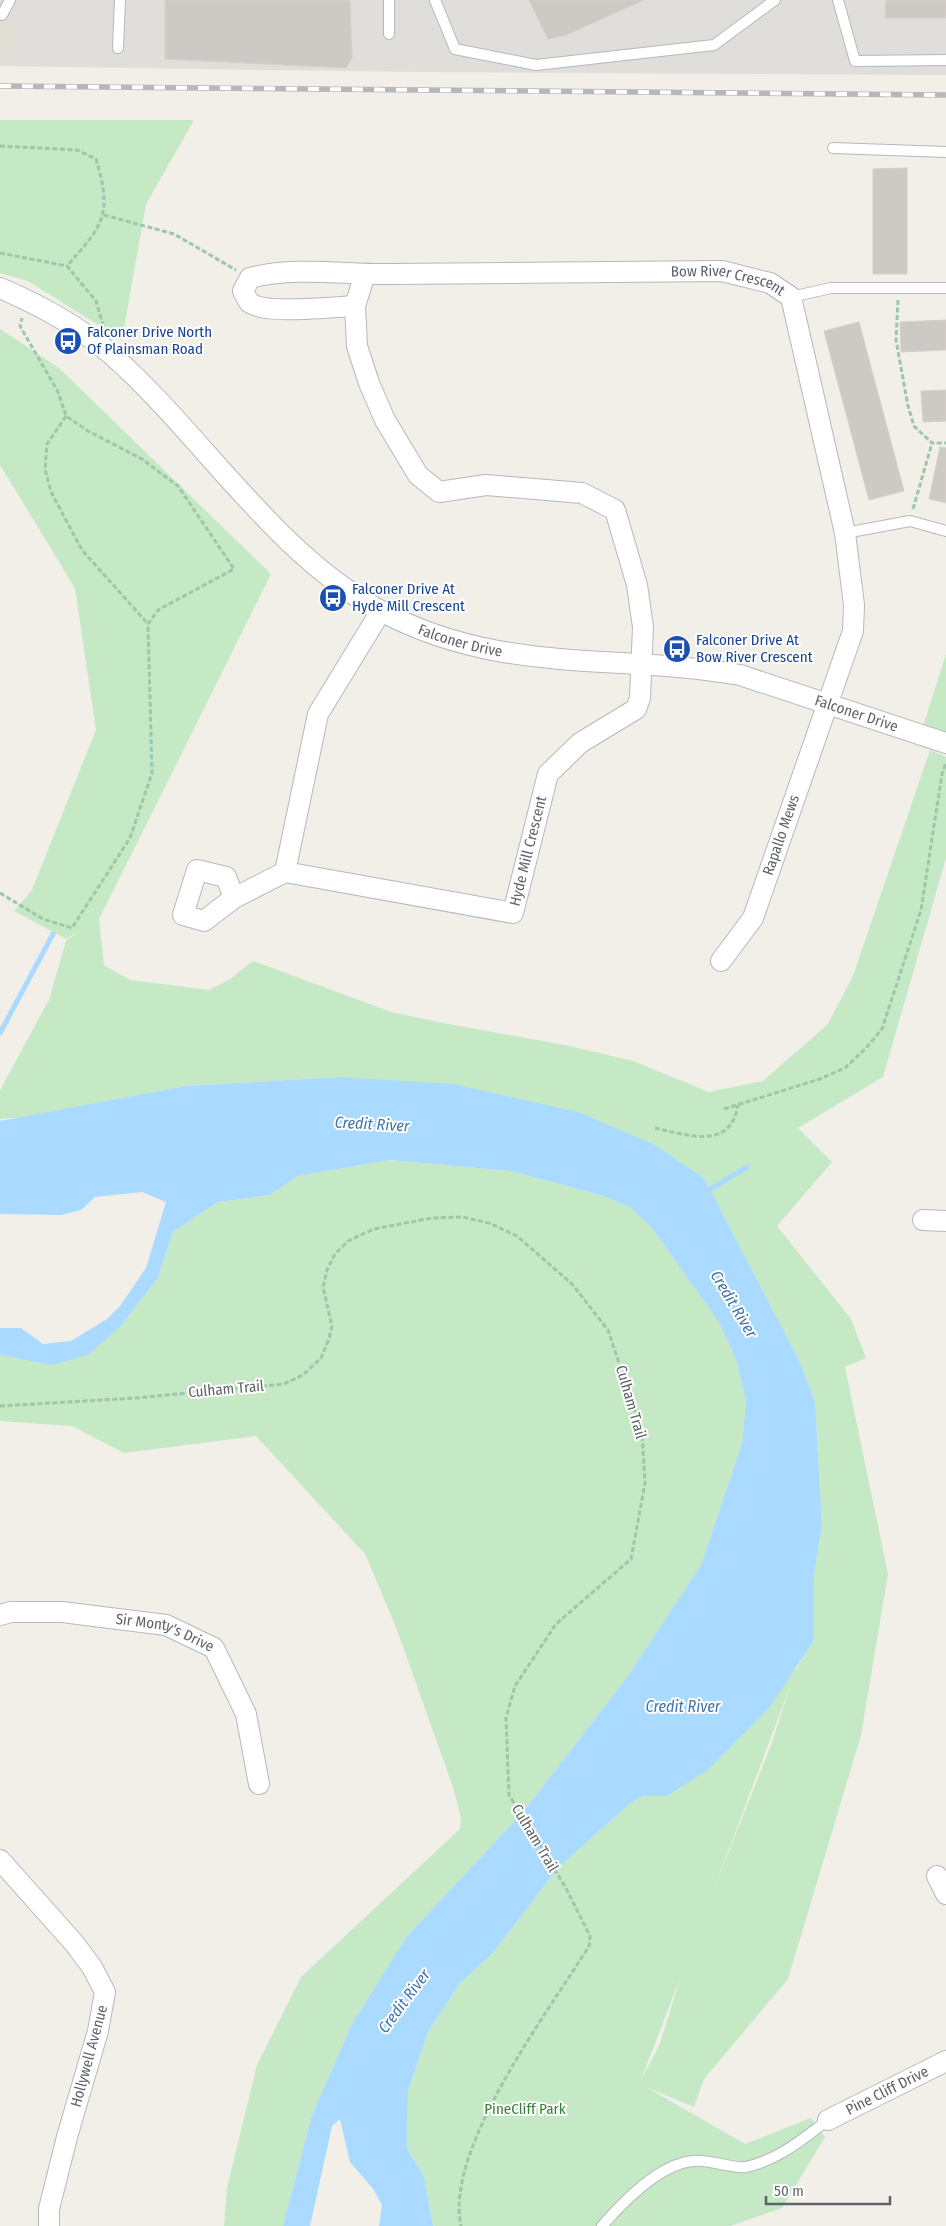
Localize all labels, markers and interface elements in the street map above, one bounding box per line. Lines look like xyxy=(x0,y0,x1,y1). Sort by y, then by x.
street label: Bow River Crescent xyxy=(671,262,789,299)
place label: Falconer Drive North Of Plainsman Road xyxy=(87,323,212,358)
bus stop icon: Falconer Drive North Of Plainsman Road xyxy=(53,326,83,356)
place label: Falconer Drive At Hyde Mill Crescent xyxy=(352,580,465,615)
bus stop icon: Falconer Drive At Hyde Mill Crescent xyxy=(318,583,348,613)
street label: Falconer Drive xyxy=(416,620,504,661)
place label: Falconer Drive At Bow River Crescent xyxy=(696,631,813,666)
bus stop icon: Falconer Drive At Bow River Crescent xyxy=(662,634,692,664)
street label: Falconer Drive xyxy=(812,691,900,736)
street label: Rapallo Mews xyxy=(759,792,803,878)
street label: Hyde Mill Crescent xyxy=(506,794,550,908)
water label: Credit River xyxy=(334,1113,410,1135)
water label: Credit River xyxy=(707,1267,762,1341)
street label: Culham Trail xyxy=(612,1363,650,1441)
street label: Culham Trail xyxy=(187,1377,265,1401)
street label: Sir Monty's Drive xyxy=(115,1610,217,1656)
water label: Credit River xyxy=(646,1697,721,1716)
street label: Culham Trail xyxy=(508,1801,562,1875)
water label: Credit River xyxy=(374,1965,434,2037)
street label: Hollywell Avenue xyxy=(67,2003,111,2109)
street label: Pine Cliff Drive xyxy=(843,2062,931,2119)
park label: PineCliff Park xyxy=(484,2100,566,2118)
scale bar xyxy=(766,2174,890,2206)
text: 50 m xyxy=(774,2182,804,2200)

